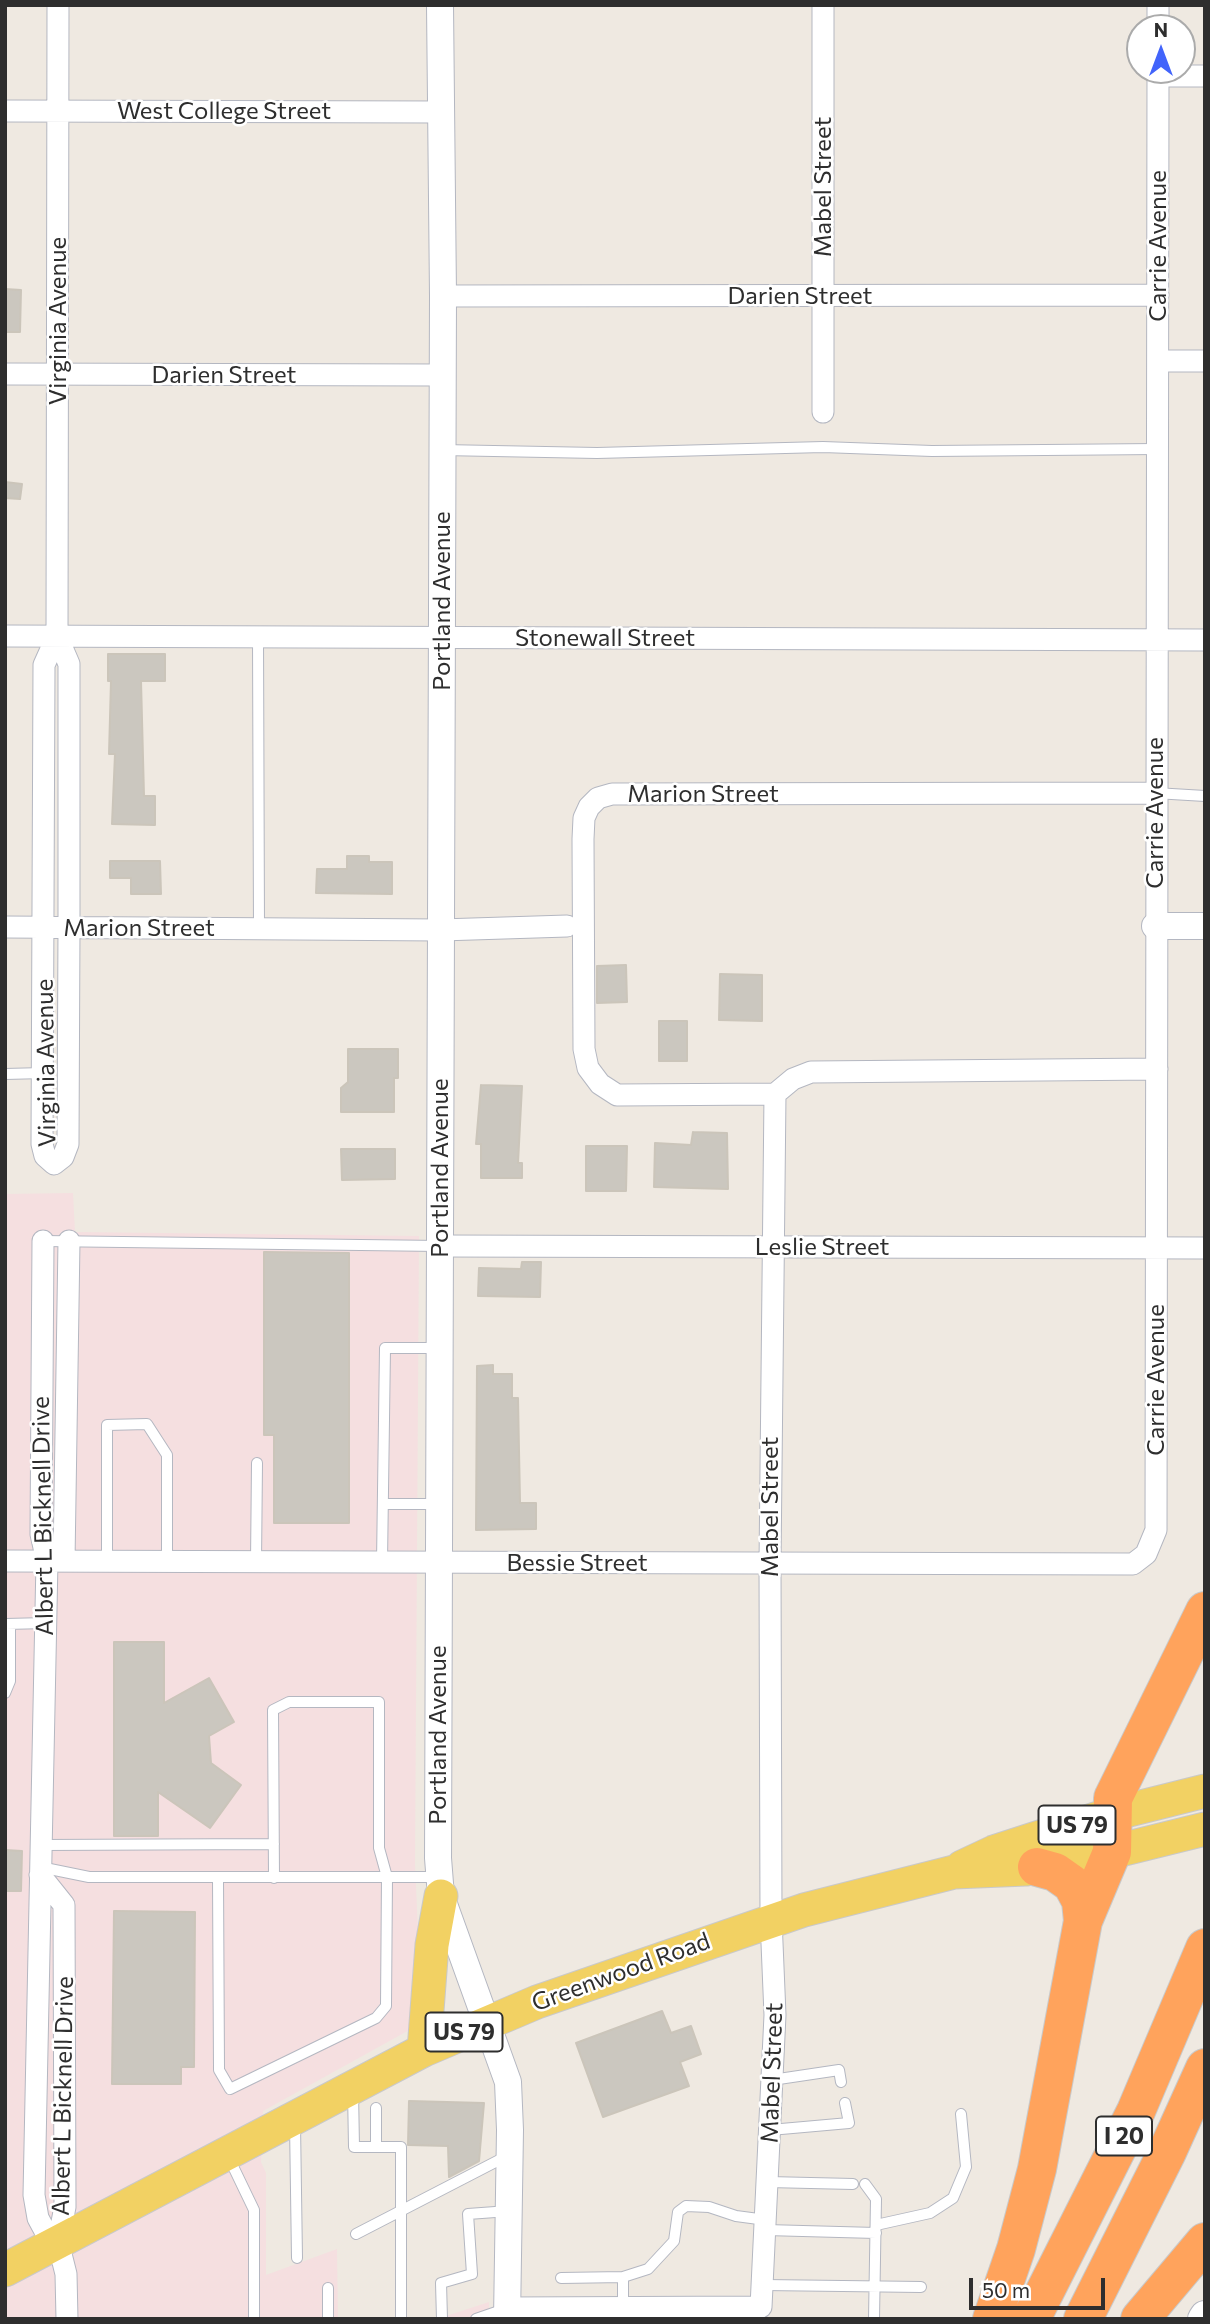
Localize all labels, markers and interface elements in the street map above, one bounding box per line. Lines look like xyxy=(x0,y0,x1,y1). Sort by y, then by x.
north arrow xyxy=(1126,14,1196,84)
text: N xyxy=(1154,18,1168,41)
street label: West College Street xyxy=(117,97,331,125)
street label: Mabel Street xyxy=(809,117,837,257)
street label: Carrie Avenue xyxy=(1144,170,1172,322)
street label: Virginia Avenue xyxy=(44,237,72,405)
street label: Darien Street xyxy=(728,282,872,310)
street label: Darien Street xyxy=(152,361,296,389)
street label: Portland Avenue xyxy=(428,511,456,691)
street label: Stonewall Street xyxy=(515,624,695,652)
street label: Carrie Avenue xyxy=(1141,737,1169,889)
street label: Marion Street xyxy=(627,780,779,808)
street label: Marion Street xyxy=(63,914,215,942)
street label: Virginia Avenue xyxy=(30,979,62,1147)
street label: Portland Avenue xyxy=(426,1078,454,1258)
street label: Leslie Street xyxy=(755,1233,889,1261)
street label: Carrie Avenue xyxy=(1142,1304,1170,1456)
street label: Albert L Bicknell Drive xyxy=(27,1396,59,1636)
street label: Mabel Street xyxy=(756,1437,784,1577)
street label: Bessie Street xyxy=(506,1549,648,1577)
street label: Portland Avenue xyxy=(424,1645,452,1825)
road number: US 79 xyxy=(1038,1806,1116,1844)
street label: Greenwood Road xyxy=(528,1926,714,2018)
street label: Albert L Bicknell Drive xyxy=(47,1976,79,2216)
street label: Mabel Street xyxy=(755,2002,789,2144)
road number: US 79 xyxy=(426,2012,503,2052)
road number: I 20 xyxy=(1096,2116,1152,2156)
scale bar xyxy=(972,2264,1108,2308)
text: 50 m xyxy=(982,2277,1030,2302)

